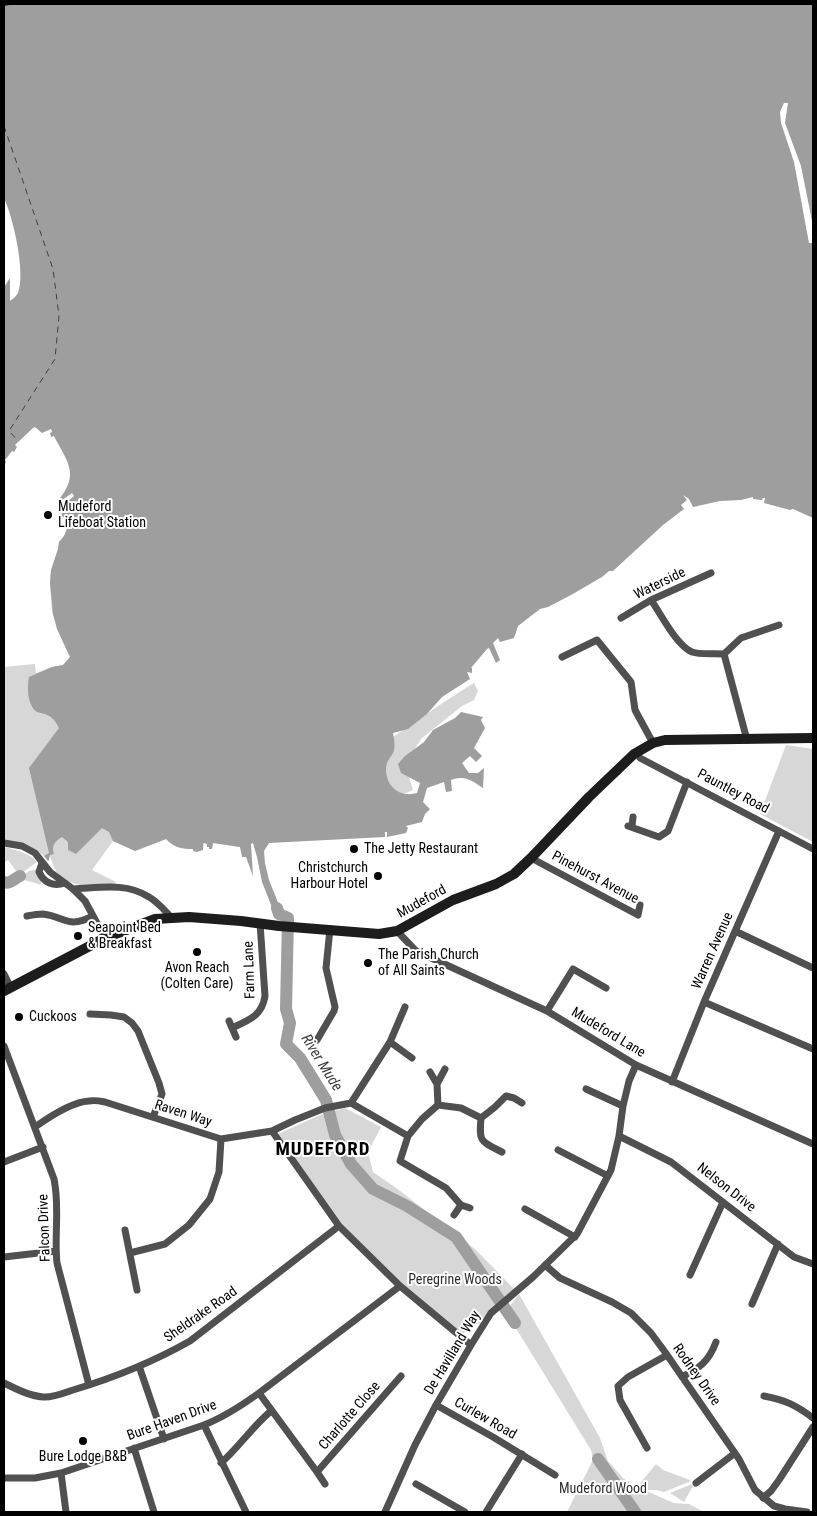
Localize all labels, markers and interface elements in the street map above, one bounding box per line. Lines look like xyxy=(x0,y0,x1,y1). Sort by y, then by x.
place label: Mudeford Lifeboat Station xyxy=(58,499,146,532)
marker: Mudeford Lifeboat Station xyxy=(42,509,54,521)
street label: Waterside xyxy=(632,564,688,604)
street label: Pauntley Road xyxy=(694,766,772,818)
place label: The Jetty Restaurant xyxy=(364,841,478,857)
marker: The Jetty Restaurant xyxy=(348,843,360,855)
street label: Pinehurst Avenue xyxy=(549,848,641,908)
place label: Christchurch Harbour Hotel xyxy=(291,860,368,892)
marker: Christchurch Harbour Hotel xyxy=(372,870,384,882)
street label: Mudeford xyxy=(395,882,449,922)
street label: Warren Avenue xyxy=(689,910,737,992)
place label: Seapoint Bed & Breakfast xyxy=(88,920,161,952)
marker: Seapoint Bed & Breakfast xyxy=(72,930,84,942)
street label: Farm Lane xyxy=(241,941,259,999)
marker: Avon Reach (Colten Care) xyxy=(191,946,203,958)
place label: The Parish Church of All Saints xyxy=(378,947,479,980)
marker: The Parish Church of All Saints xyxy=(362,957,374,969)
place label: Avon Reach (Colten Care) xyxy=(160,960,234,992)
street label: Mudeford Lane xyxy=(568,1004,648,1062)
place label: Cuckoos xyxy=(29,1009,77,1025)
marker: Cuckoos xyxy=(13,1011,25,1023)
water label: River Mude xyxy=(296,1031,346,1095)
street label: Raven Way xyxy=(152,1097,214,1131)
district label: MUDEFORD xyxy=(274,1139,372,1161)
street label: Nelson Drive xyxy=(693,1160,759,1216)
street label: Falcon Drive xyxy=(35,1194,55,1262)
park label: Peregrine Woods xyxy=(408,1272,502,1288)
street label: Sheldrake Road xyxy=(161,1284,241,1346)
street label: De Havilland Way xyxy=(421,1308,485,1398)
street label: Rodney Drive xyxy=(669,1341,723,1409)
street label: Charlotte Close xyxy=(316,1378,384,1454)
street label: Curlew Road xyxy=(451,1394,519,1444)
street label: Bure Haven Drive xyxy=(125,1397,219,1445)
marker: Bure Lodge B&B xyxy=(77,1435,89,1447)
place label: Bure Lodge B&B xyxy=(39,1449,127,1465)
park label: Mudeford Wood xyxy=(559,1481,647,1497)

